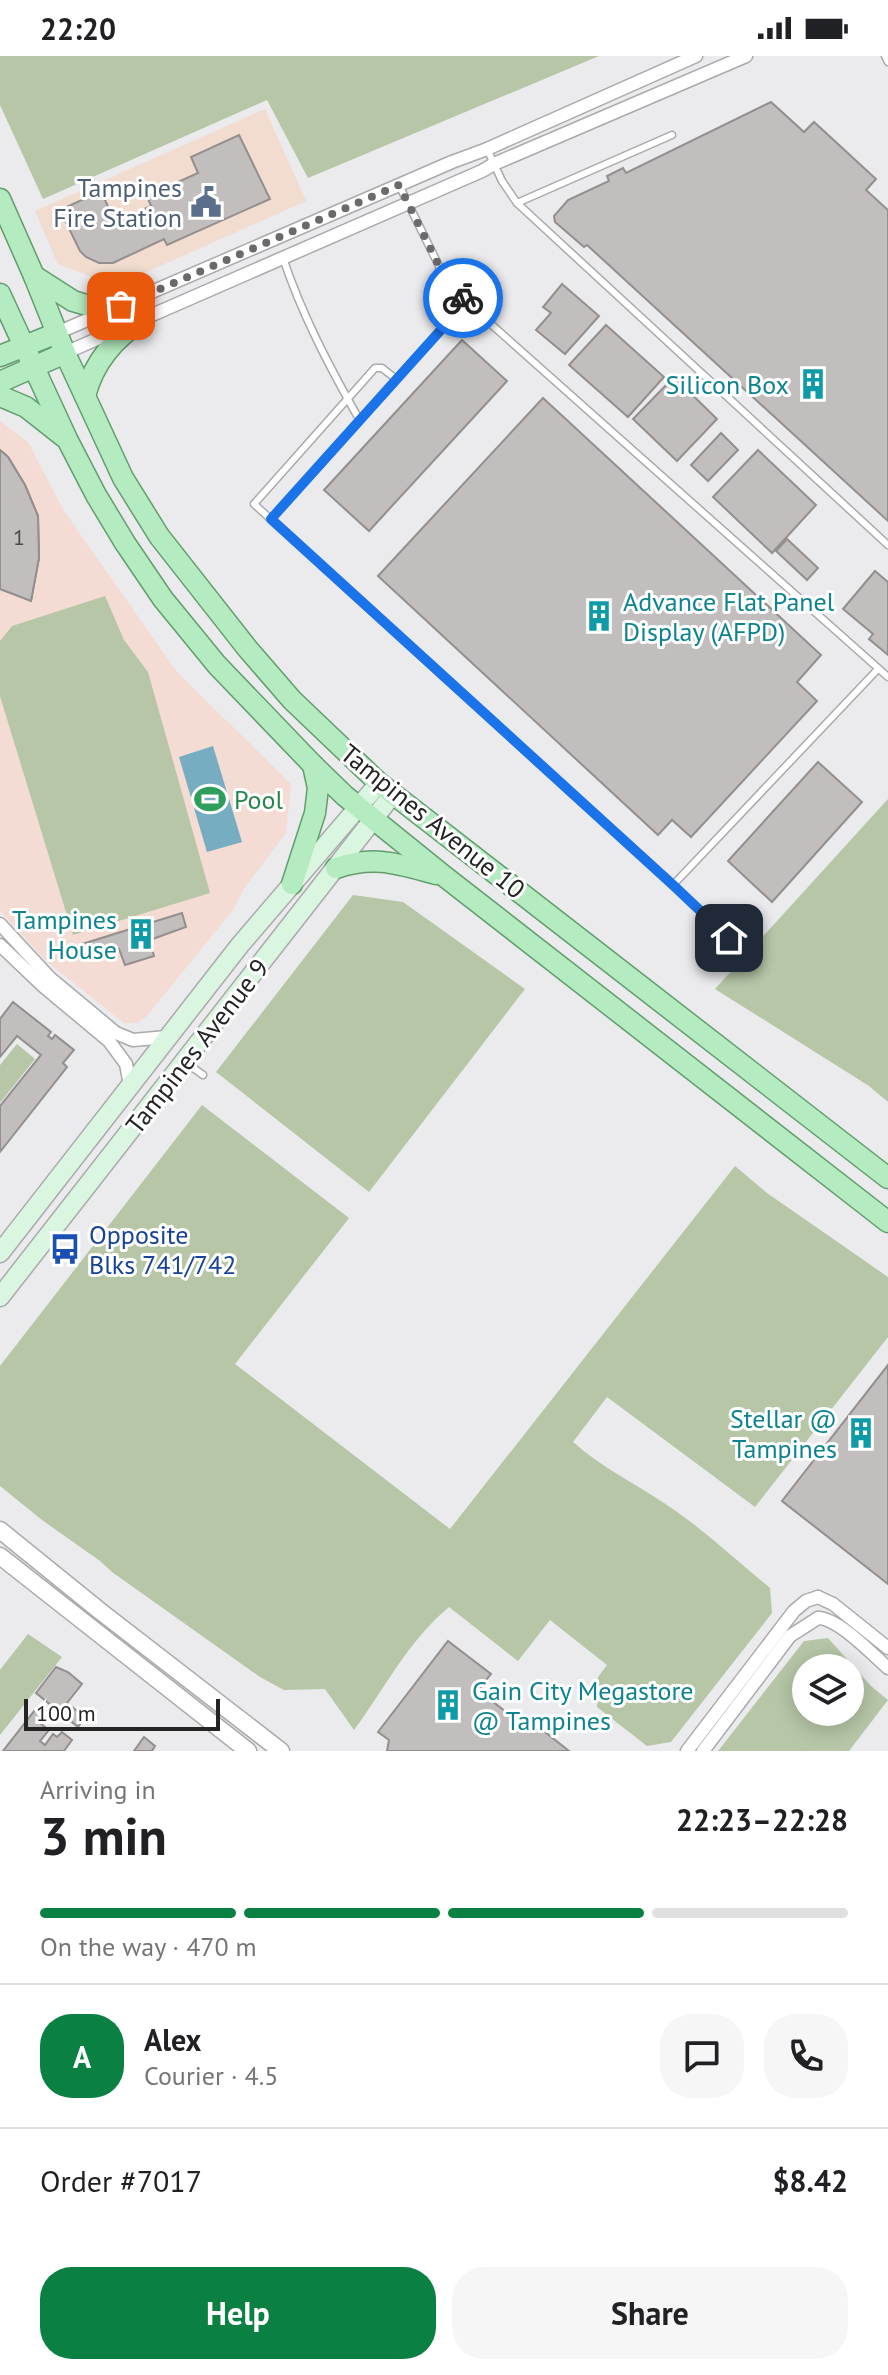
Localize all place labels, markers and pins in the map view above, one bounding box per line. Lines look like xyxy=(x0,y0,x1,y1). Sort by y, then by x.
place label: Tampines Fire Station xyxy=(53,171,182,234)
public building icon: Tampines Fire Station xyxy=(189,185,223,219)
pin xyxy=(87,272,155,340)
building icon: Silicon Box xyxy=(796,367,830,401)
place label: Silicon Box xyxy=(666,368,789,401)
place label: Advance Flat Panel Display (AFPD) xyxy=(623,585,835,648)
building icon: Advance Flat Panel Display (AFPD) xyxy=(582,599,616,633)
sports icon: Pool xyxy=(193,782,227,816)
place label: Pool xyxy=(234,783,283,816)
place label: Tampines House xyxy=(12,903,117,966)
pin xyxy=(695,904,763,972)
building icon: Tampines House xyxy=(124,917,158,951)
place label: Opposite Blks 741/742 xyxy=(89,1218,236,1281)
bus stop icon: Opposite Blks 741/742 xyxy=(48,1232,82,1266)
place label: Stellar @ Tampines xyxy=(730,1402,837,1465)
building icon: Stellar @ Tampines xyxy=(844,1416,878,1450)
place label: Gain City Megastore @ Tampines xyxy=(472,1674,694,1737)
building icon: Gain City Megastore @ Tampines xyxy=(431,1688,465,1722)

